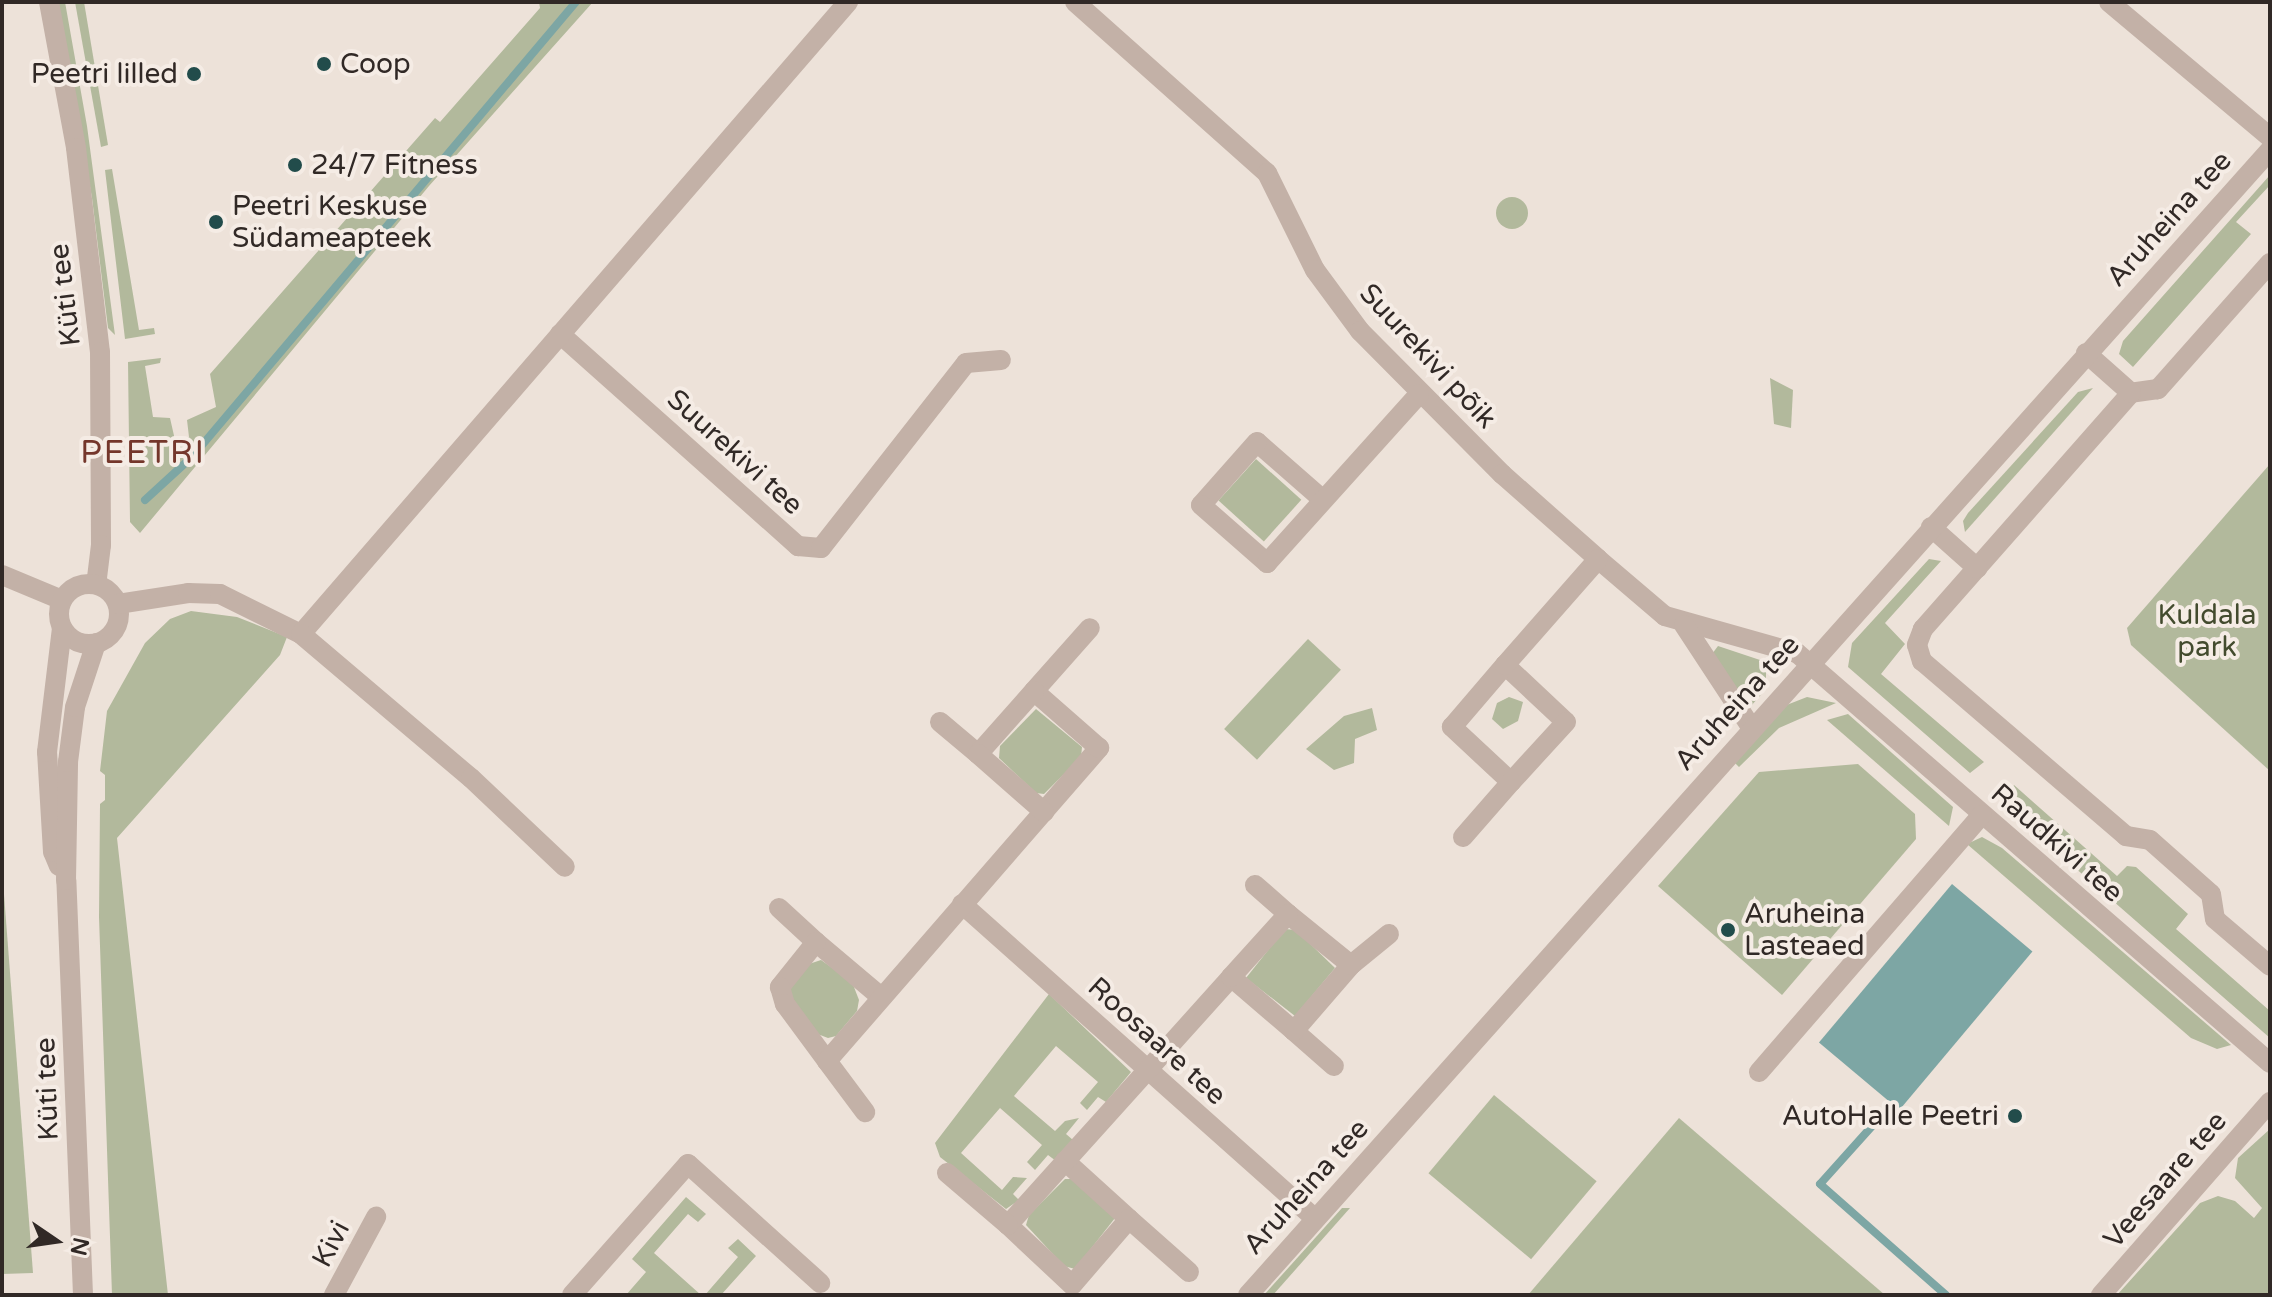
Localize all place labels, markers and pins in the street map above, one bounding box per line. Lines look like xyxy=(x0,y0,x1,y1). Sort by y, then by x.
place label: Coop xyxy=(340,47,411,81)
marker: Coop xyxy=(315,55,333,73)
place label: Peetri lilled xyxy=(31,57,178,91)
marker: Peetri lilled xyxy=(185,65,203,83)
place label: 24/7 Fitness xyxy=(311,148,478,182)
marker: 24/7 Fitness xyxy=(286,156,304,174)
place label: Peetri Keskuse Südameapteek xyxy=(232,189,432,255)
marker: Peetri Keskuse Südameapteek xyxy=(207,213,225,231)
place label: Aruheina Lasteaed xyxy=(1744,897,1865,963)
marker: Aruheina Lasteaed xyxy=(1719,921,1737,939)
place label: AutoHalle Peetri xyxy=(1782,1099,1999,1133)
marker: AutoHalle Peetri xyxy=(2006,1107,2024,1125)

